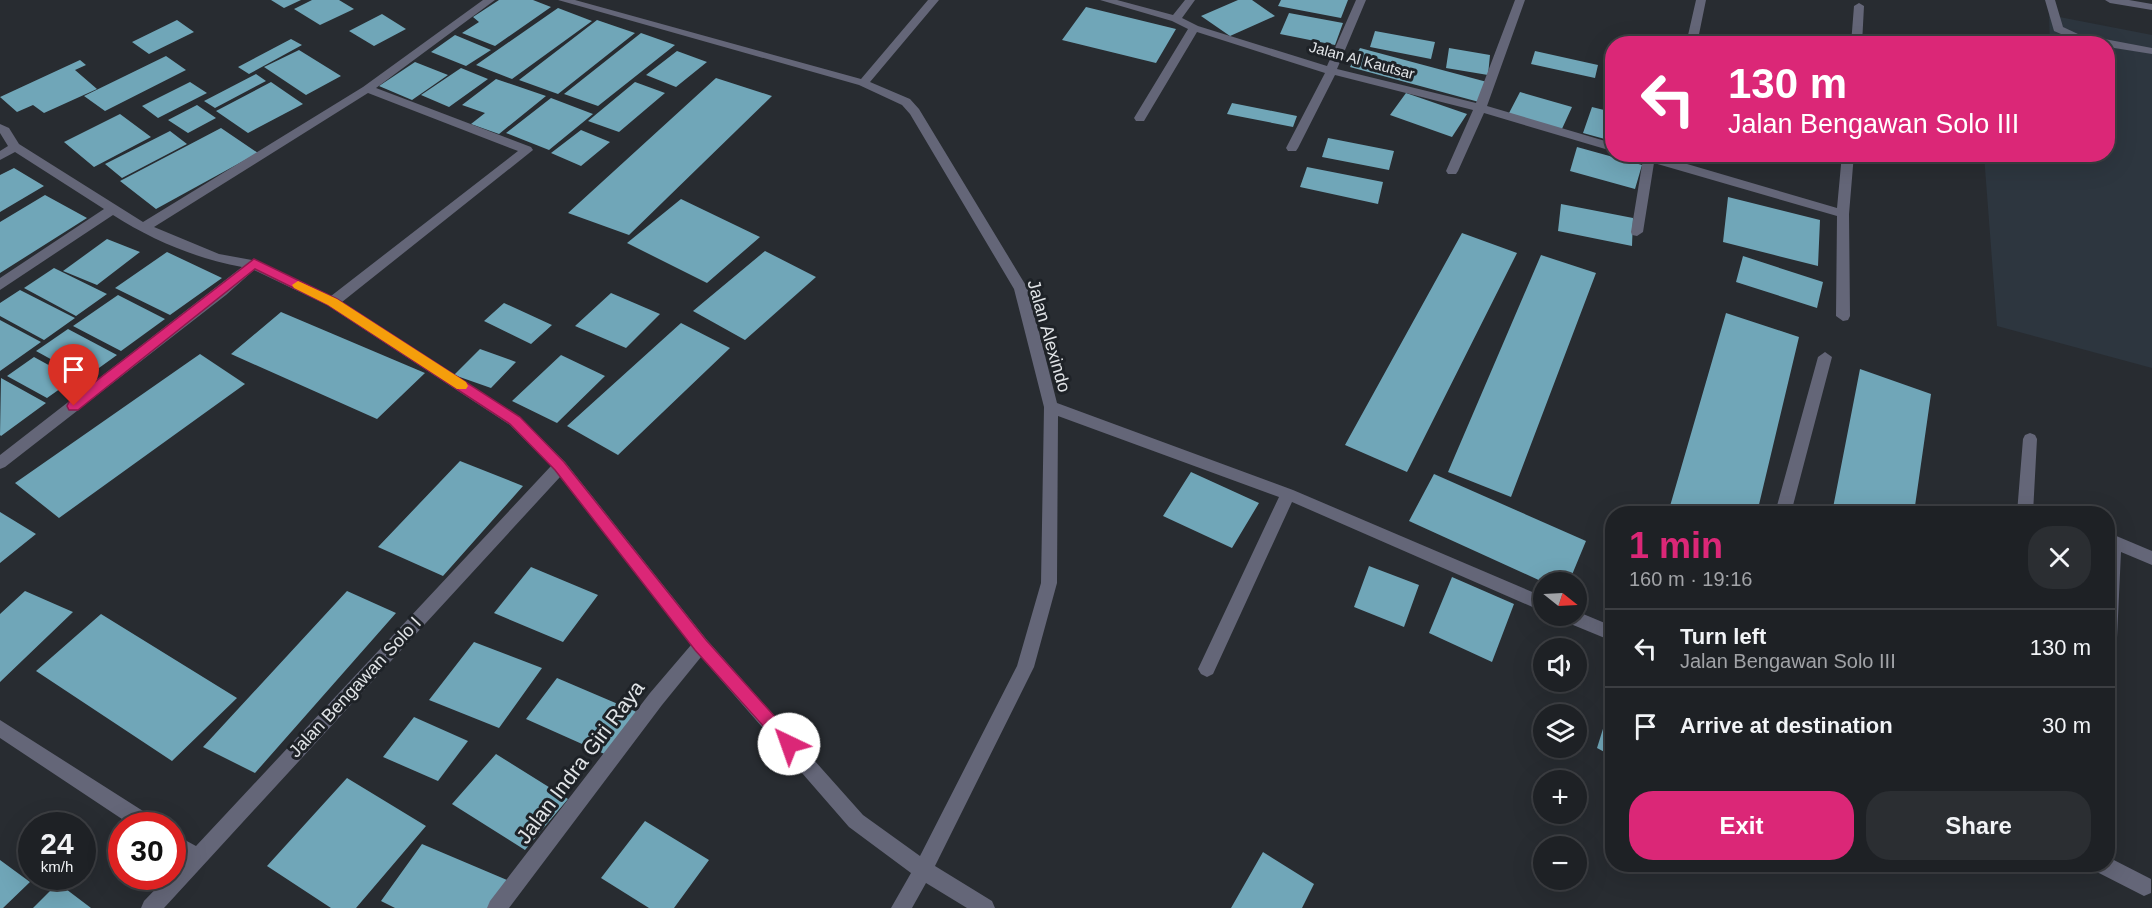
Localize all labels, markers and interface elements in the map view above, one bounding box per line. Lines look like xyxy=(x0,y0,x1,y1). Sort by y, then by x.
street label: Jalan Al Kautsar xyxy=(1307,38,1417,82)
icon: left xyxy=(1629,60,1707,138)
text: 130 m xyxy=(1728,60,1847,107)
text: Jalan Bengawan Solo III xyxy=(1728,109,2019,139)
street label: Jalan Alexindo xyxy=(1023,277,1075,395)
pin xyxy=(48,344,99,406)
icon: arrive xyxy=(57,353,90,386)
text: 1 min xyxy=(1629,525,1723,566)
button: close xyxy=(2028,526,2091,589)
text: 160 m · 19:16 xyxy=(1629,568,1752,590)
north arrow xyxy=(1533,572,1587,626)
map controls xyxy=(1533,572,1587,890)
street label: Jalan Bengawan Solo I xyxy=(285,613,425,761)
text: Turn left xyxy=(1680,624,1766,649)
icon: left xyxy=(1629,632,1662,665)
text: 130 m xyxy=(2030,635,2091,660)
button: sound xyxy=(1533,638,1587,692)
text: Jalan Bengawan Solo III xyxy=(1680,650,1896,672)
street label: Jalan Indra Giri Raya xyxy=(511,676,649,848)
button: layers xyxy=(1533,704,1587,758)
icon: arrive xyxy=(1629,710,1662,743)
position arrow xyxy=(757,712,821,776)
text: Arrive at destination xyxy=(1680,713,1893,738)
text: 30 m xyxy=(2042,713,2091,738)
button: + xyxy=(1533,770,1587,824)
button: Exit xyxy=(1629,791,1854,860)
button: Share xyxy=(1866,791,2091,860)
speed limit sign: 30 xyxy=(108,812,186,890)
text: 24 xyxy=(40,827,74,860)
button: − xyxy=(1533,836,1587,890)
text: km/h xyxy=(41,858,73,875)

